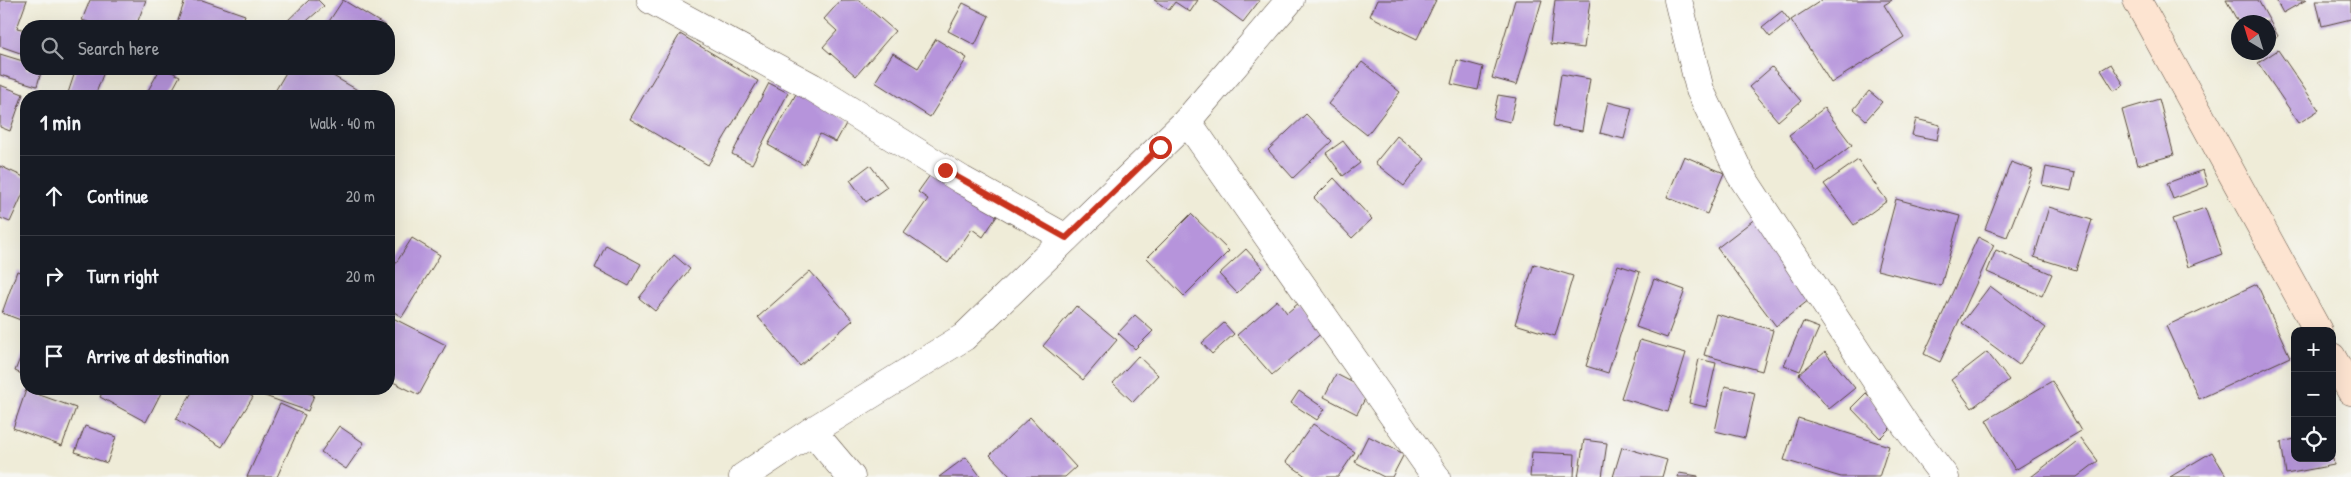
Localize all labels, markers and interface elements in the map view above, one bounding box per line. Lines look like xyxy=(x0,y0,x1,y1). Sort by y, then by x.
north arrow xyxy=(2231,15,2276,60)
search box xyxy=(20,20,395,75)
icon: search xyxy=(38,34,66,62)
text: Search here xyxy=(78,35,159,61)
text: 1 min xyxy=(40,108,81,137)
text: Walk · 40 m xyxy=(310,112,375,134)
route start xyxy=(1149,136,1172,159)
route end xyxy=(934,159,957,182)
icon: ahead xyxy=(40,182,68,210)
text: Continue xyxy=(87,183,148,209)
text: 20 m xyxy=(346,185,375,207)
icon: right xyxy=(40,262,68,290)
text: Turn right xyxy=(87,263,158,289)
text: 20 m xyxy=(346,265,375,287)
map controls xyxy=(2291,327,2336,462)
button: + xyxy=(2291,327,2336,372)
icon: arrive xyxy=(40,342,68,370)
text: Arrive at destination xyxy=(87,343,229,369)
button: − xyxy=(2291,372,2336,417)
button: locate xyxy=(2291,417,2336,462)

